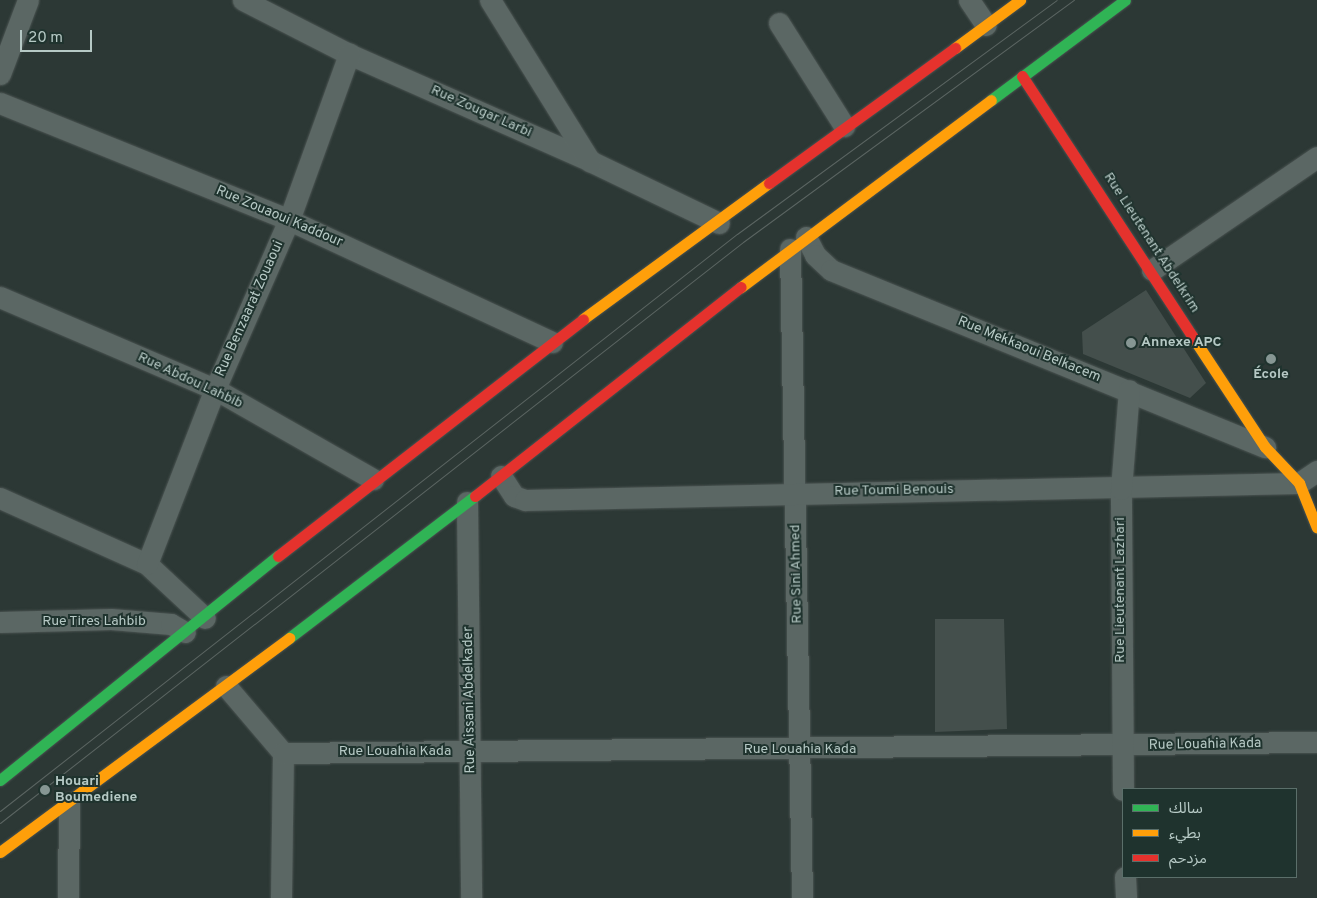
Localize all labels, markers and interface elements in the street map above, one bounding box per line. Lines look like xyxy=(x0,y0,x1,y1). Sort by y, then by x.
scale bar xyxy=(22,20,95,52)
text: 20 m xyxy=(28,29,63,48)
street label: Rue Zougar Larbi xyxy=(428,82,534,142)
street label: Rue Lieutenant Abdelkrim xyxy=(1099,170,1203,316)
street label: Rue Zouaoui Kaddour xyxy=(213,183,345,251)
street label: Rue Benzaarat Zouaoui xyxy=(212,238,288,380)
street label: Rue Mekkaoui Belkacem xyxy=(955,314,1103,386)
place label: Annexe APC xyxy=(1141,335,1222,351)
marker: Annexe APC xyxy=(1125,337,1137,349)
street label: Rue Abdou Lahbib xyxy=(135,349,245,413)
marker: École xyxy=(1265,353,1277,365)
place label: École xyxy=(1253,367,1289,383)
street label: Rue Toumi Benouis xyxy=(834,482,954,500)
street label: Rue Lieutenant Lazhari xyxy=(1113,517,1129,663)
street label: Rue Sini Ahmed xyxy=(788,524,806,624)
street label: Rue Tires Lahbib xyxy=(42,614,146,630)
street label: Rue Aissani Abdelkader xyxy=(460,626,480,774)
street label: Rue Louahia Kada xyxy=(1149,736,1261,754)
street label: Rue Louahia Kada xyxy=(744,742,856,758)
street label: Rue Louahia Kada xyxy=(339,744,451,760)
place label: Houari Boumediene xyxy=(55,774,137,806)
marker: Houari Boumediene xyxy=(39,784,51,796)
legend xyxy=(1122,788,1297,878)
text: سالك xyxy=(1169,800,1203,819)
text: بطيء xyxy=(1169,825,1201,844)
text: مزدحم xyxy=(1169,850,1207,869)

